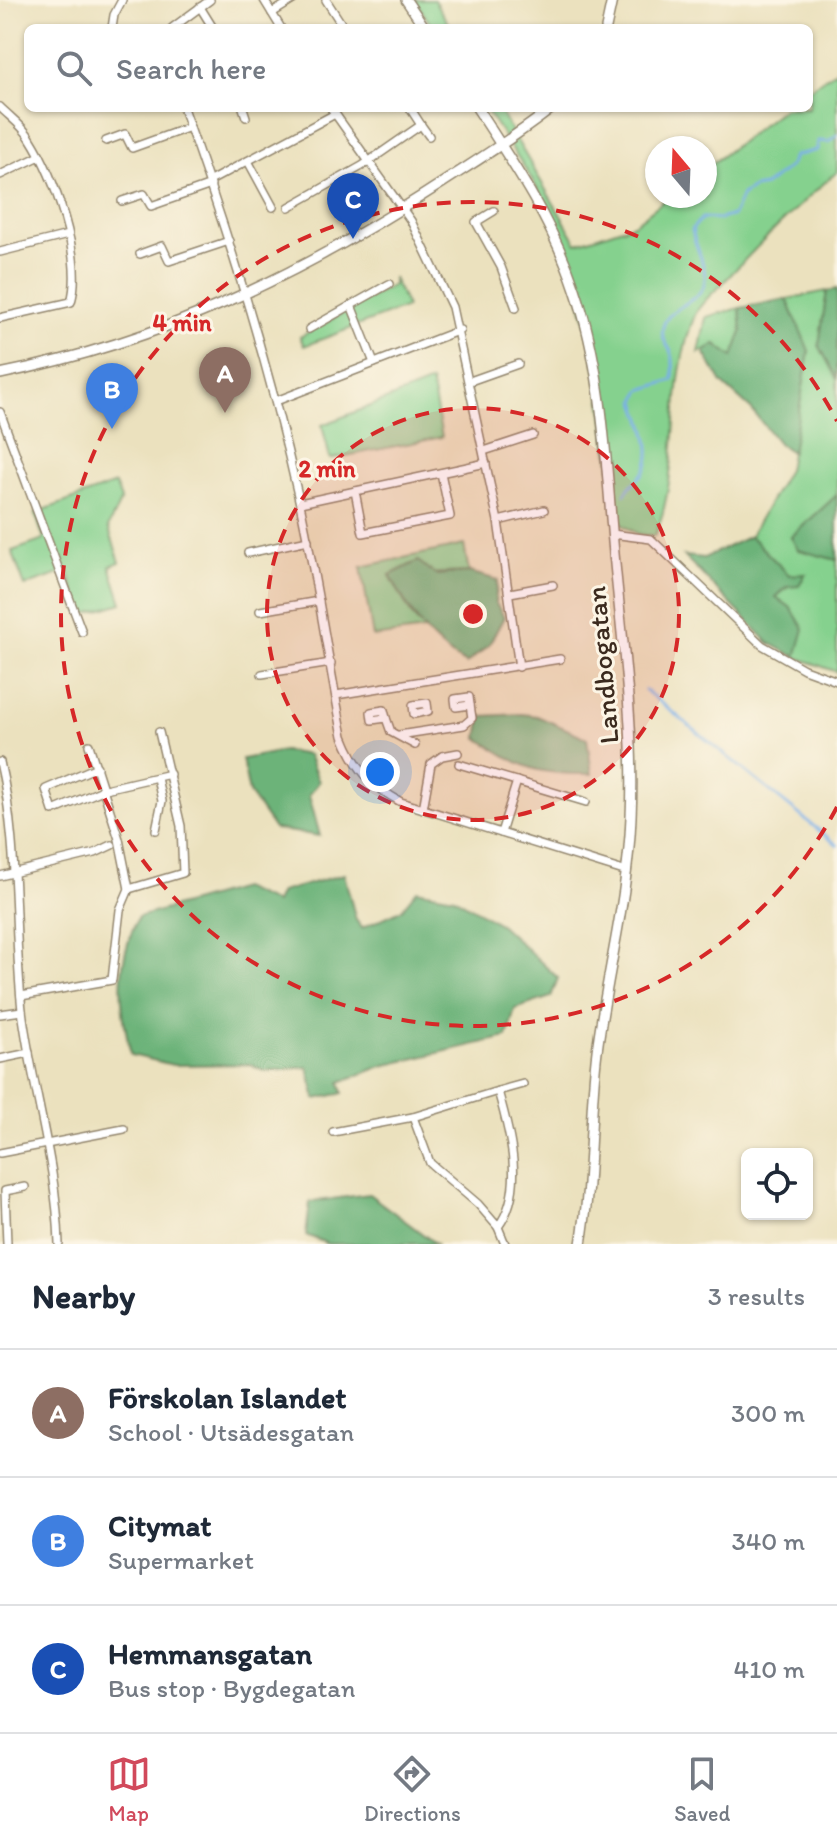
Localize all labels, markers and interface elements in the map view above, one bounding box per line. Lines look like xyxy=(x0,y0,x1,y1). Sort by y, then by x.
search box xyxy=(24,24,813,112)
icon: search xyxy=(52,46,96,90)
text: Search here xyxy=(116,50,266,87)
north arrow xyxy=(645,136,717,208)
pin: C xyxy=(327,173,379,239)
text: 4 min xyxy=(153,308,212,337)
pin: A xyxy=(199,347,251,413)
pin: B xyxy=(86,363,138,429)
text: 2 min xyxy=(298,454,356,483)
street label: Landbogatan xyxy=(578,585,626,745)
centre of rings xyxy=(459,600,487,628)
your location xyxy=(360,752,400,792)
map controls xyxy=(741,1148,813,1220)
button: locate xyxy=(741,1148,813,1220)
text: Nearby xyxy=(32,1276,135,1317)
text: 3 results xyxy=(708,1280,805,1312)
text: Förskolan Islandet xyxy=(108,1379,347,1416)
text: A xyxy=(50,1397,66,1429)
text: 300 m xyxy=(731,1397,805,1429)
text: School · Utsädesgatan xyxy=(108,1416,354,1448)
text: Citymat xyxy=(108,1507,212,1544)
text: B xyxy=(50,1525,66,1557)
text: 340 m xyxy=(731,1525,805,1557)
text: Supermarket xyxy=(108,1544,254,1576)
text: Hemmansgatan xyxy=(108,1635,312,1672)
text: C xyxy=(50,1653,66,1685)
text: 410 m xyxy=(734,1653,805,1685)
text: Bus stop · Bygdegatan xyxy=(108,1672,356,1704)
tab: Map xyxy=(107,1752,151,1827)
tab: Directions xyxy=(364,1752,461,1827)
tab: Saved xyxy=(674,1752,730,1827)

